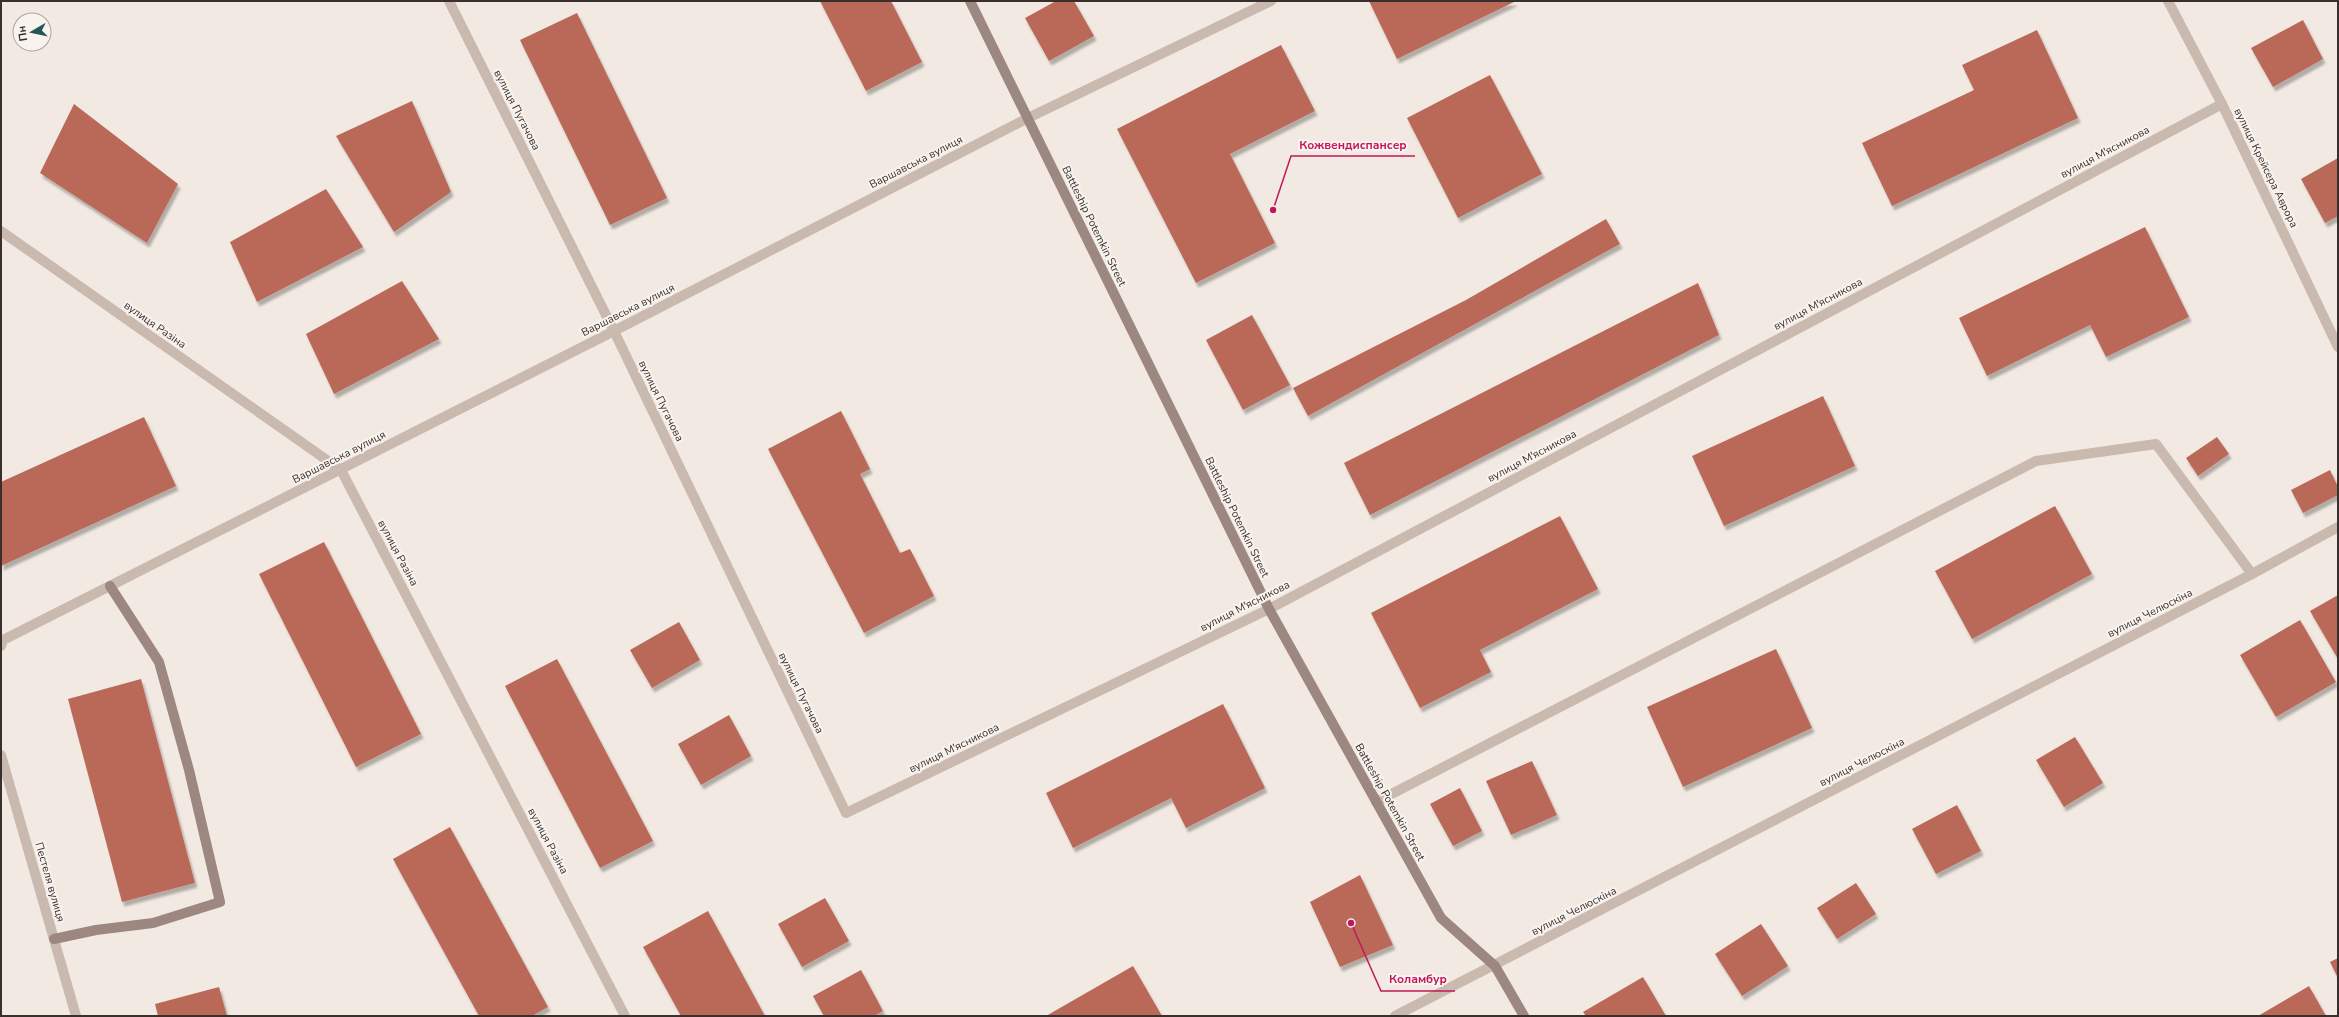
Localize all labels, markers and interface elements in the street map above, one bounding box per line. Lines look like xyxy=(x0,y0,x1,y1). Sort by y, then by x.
north arrow xyxy=(12,12,52,52)
text: Пн xyxy=(14,25,31,42)
street label: вулиця Пугачова xyxy=(490,67,544,153)
street label: вулиця Крейсера Аврора xyxy=(2231,106,2302,230)
street label: вулиця М'ясникова xyxy=(2058,122,2152,182)
street label: Варшавська вулиця xyxy=(867,132,965,192)
callout: Кожвендиспансер xyxy=(1291,132,1415,156)
text: Кожвендиспансер xyxy=(1299,137,1407,153)
street label: Battleship Potemkin Street xyxy=(1058,163,1130,289)
street label: вулиця М'ясникова xyxy=(1771,274,1865,334)
street label: Варшавська вулиця xyxy=(579,280,677,340)
street label: вулиця Разіна xyxy=(121,298,189,352)
street label: вулиця Пугачова xyxy=(635,358,687,444)
street label: вулиця М'ясникова xyxy=(1485,426,1579,486)
street label: Варшавська вулиця xyxy=(290,427,388,487)
street label: Battleship Potemkin Street xyxy=(1201,454,1273,580)
street label: вулиця Разіна xyxy=(374,517,422,589)
street label: вулиця М'ясникова xyxy=(1198,577,1292,635)
street label: вулиця Челюскіна xyxy=(2105,585,2195,641)
street label: вулиця Пугачова xyxy=(775,650,827,736)
street label: вулиця М'ясникова xyxy=(906,720,1002,776)
street label: вулиця Челюскіна xyxy=(1817,734,1907,790)
street label: Battleship Potemkin Street xyxy=(1351,741,1429,864)
street label: вулиця Разіна xyxy=(524,805,572,877)
street label: Пестеля вулиця xyxy=(31,840,69,924)
street label: вулиця Челюскіна xyxy=(1529,883,1619,939)
callout: Коламбур xyxy=(1381,967,1455,991)
text: Коламбур xyxy=(1389,971,1447,987)

